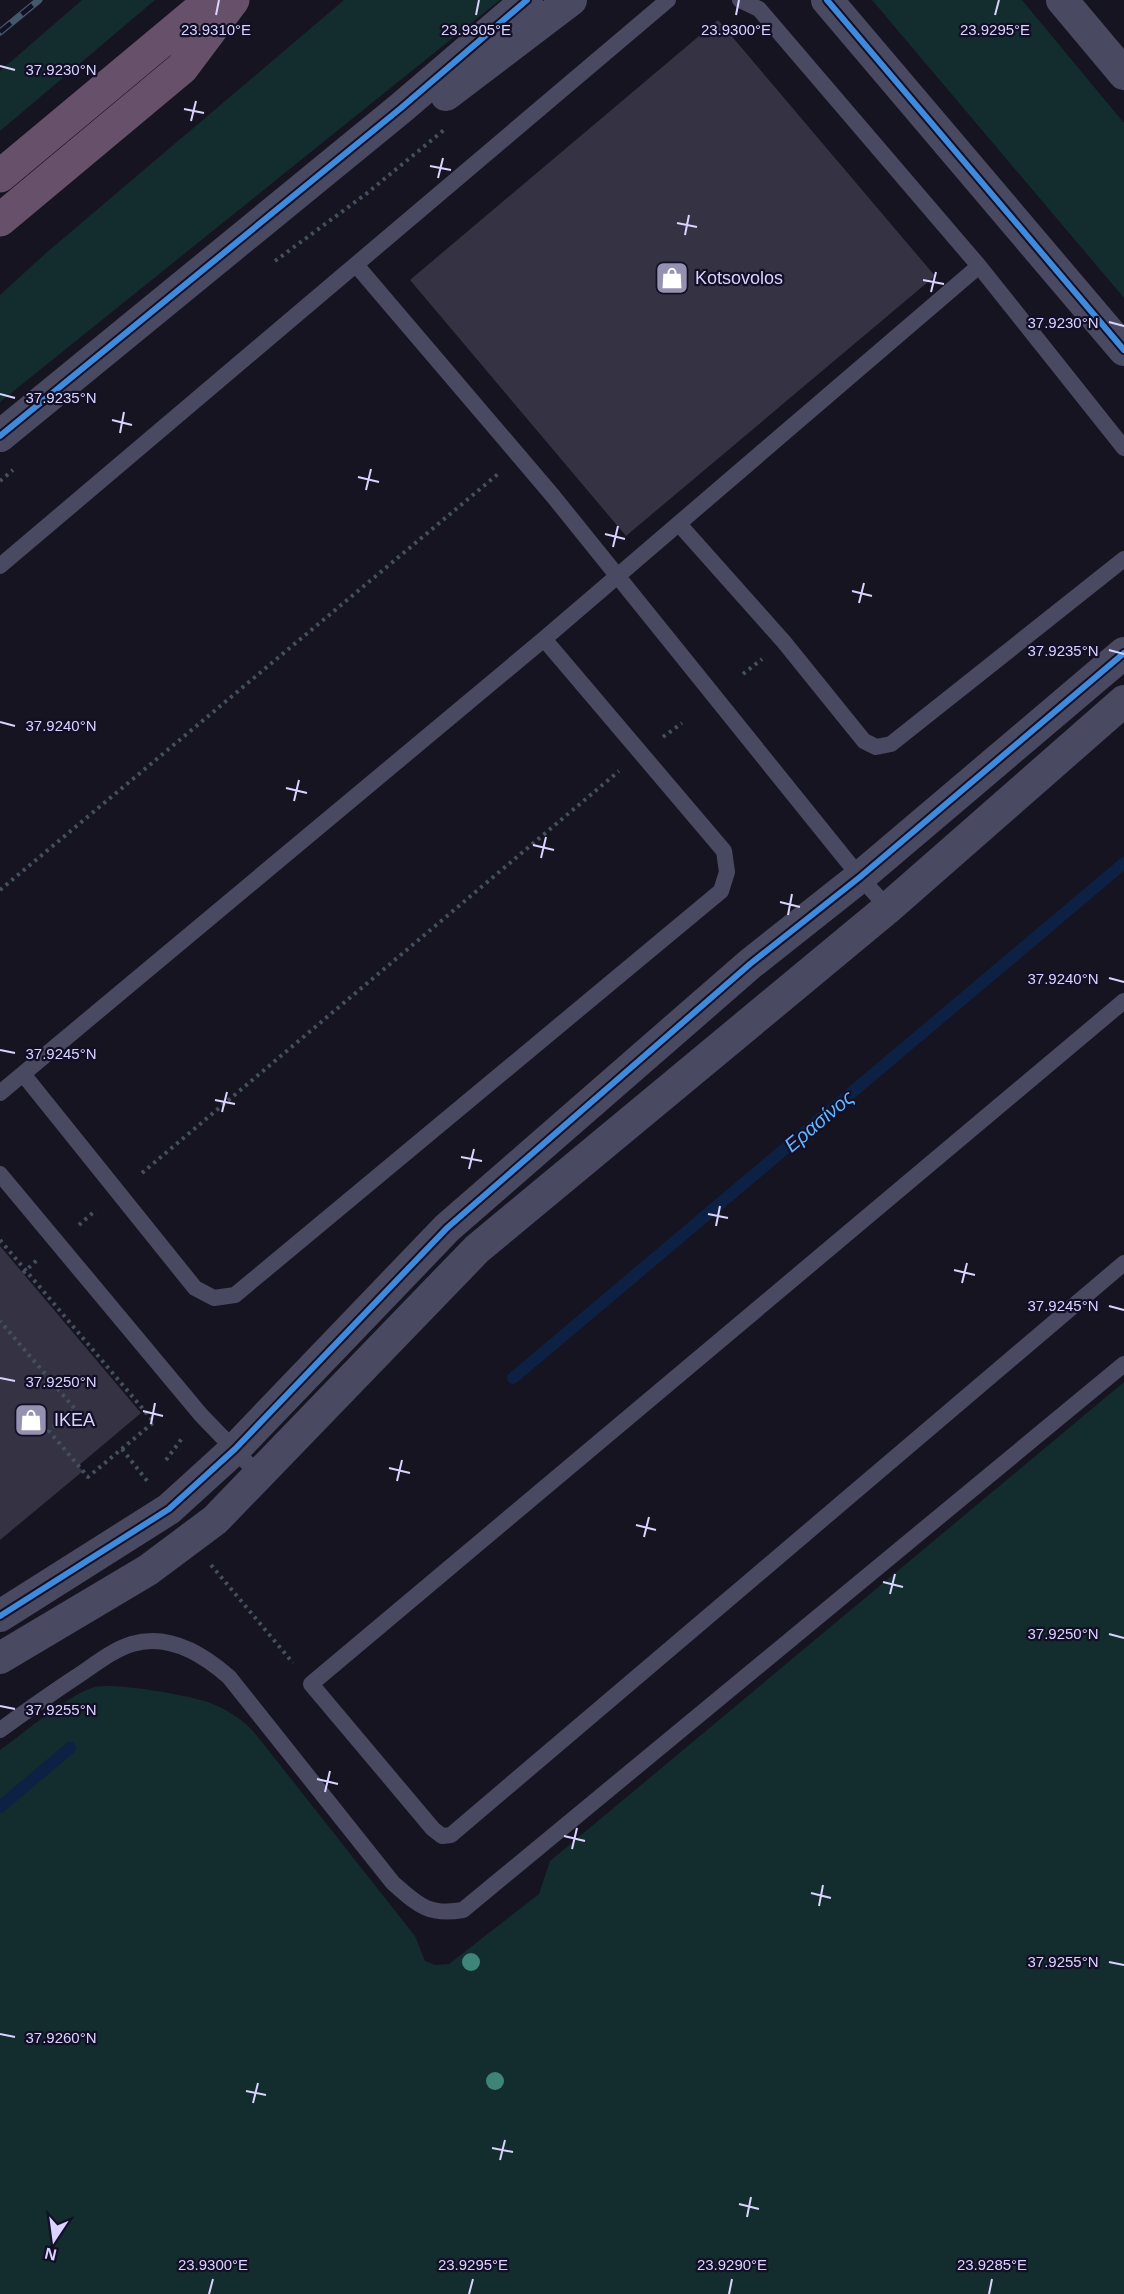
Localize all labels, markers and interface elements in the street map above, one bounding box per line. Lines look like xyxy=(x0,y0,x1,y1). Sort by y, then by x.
text: 23.9310°E xyxy=(181,21,251,38)
text: 23.9305°E xyxy=(441,21,511,38)
text: 23.9300°E xyxy=(701,21,771,38)
text: 23.9295°E xyxy=(960,21,1030,38)
text: 37.9230°N xyxy=(25,61,97,78)
shop icon: Kotsovolos xyxy=(654,260,690,296)
place label: Kotsovolos xyxy=(695,268,783,288)
text: 37.9230°N xyxy=(1027,314,1099,331)
text: 37.9235°N xyxy=(25,389,97,406)
text: 37.9235°N xyxy=(1027,642,1099,659)
text: 37.9240°N xyxy=(25,717,97,734)
text: 37.9240°N xyxy=(1027,970,1099,987)
text: 37.9245°N xyxy=(25,1045,97,1062)
water label: Ερασίνος xyxy=(780,1086,858,1156)
text: 37.9245°N xyxy=(1027,1297,1099,1314)
text: 37.9250°N xyxy=(25,1373,97,1390)
shop icon: IKEA xyxy=(13,1402,49,1438)
place label: IKEA xyxy=(54,1410,95,1430)
text: 37.9250°N xyxy=(1027,1625,1099,1642)
text: 37.9255°N xyxy=(25,1701,97,1718)
text: 37.9255°N xyxy=(1027,1953,1099,1970)
text: 37.9260°N xyxy=(25,2029,97,2046)
north arrow xyxy=(24,2210,84,2270)
text: N xyxy=(43,2245,58,2264)
text: 23.9300°E xyxy=(178,2256,248,2273)
text: 23.9295°E xyxy=(438,2256,508,2273)
text: 23.9290°E xyxy=(697,2256,767,2273)
text: 23.9285°E xyxy=(957,2256,1027,2273)

